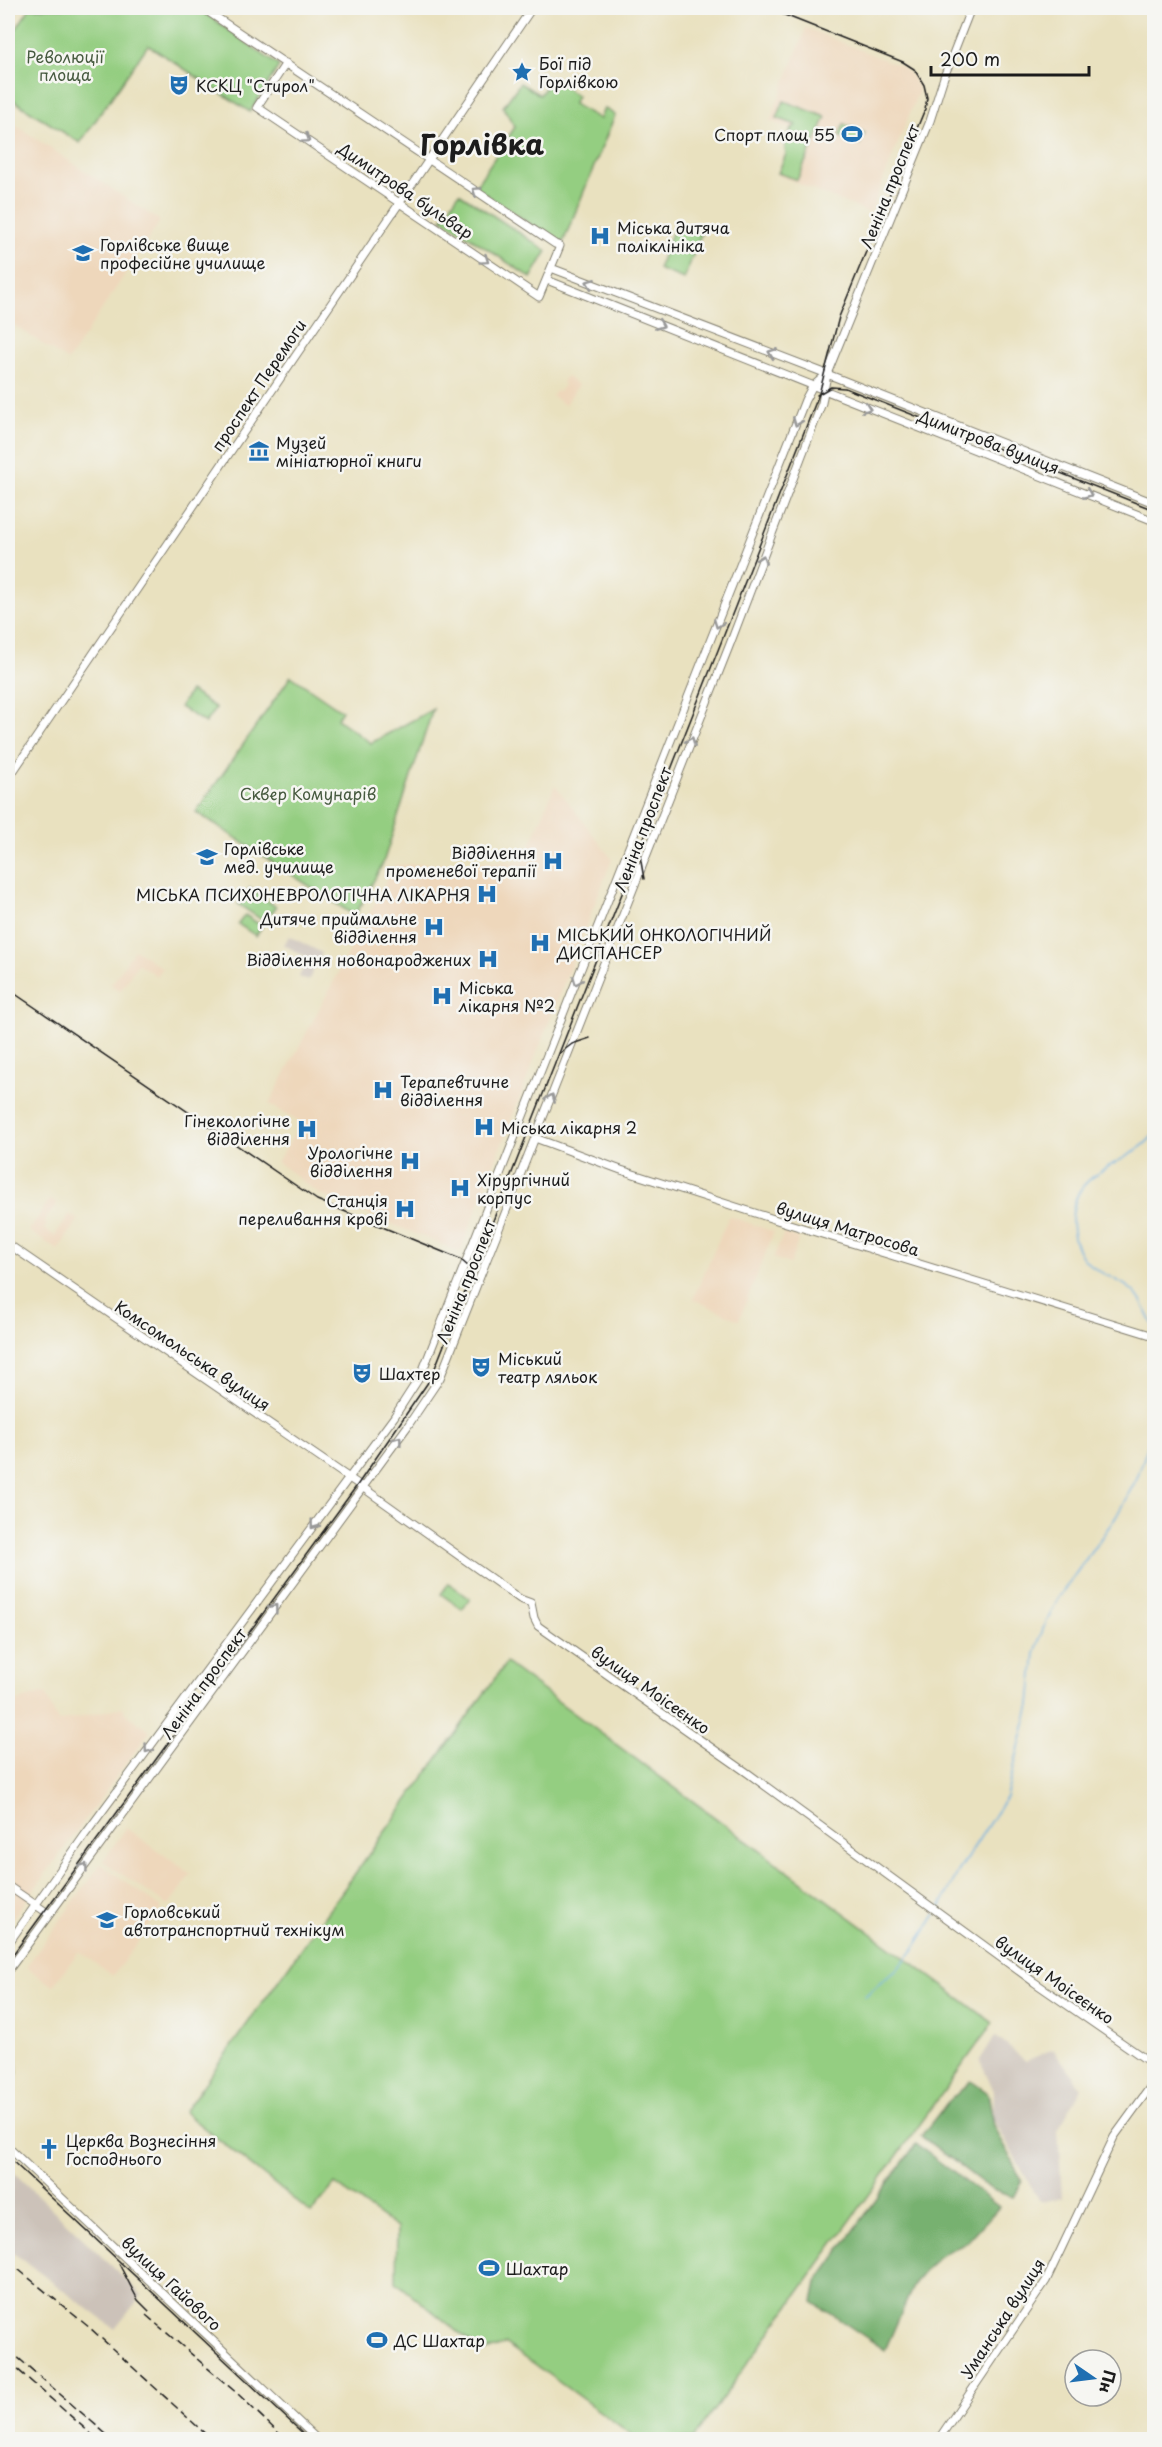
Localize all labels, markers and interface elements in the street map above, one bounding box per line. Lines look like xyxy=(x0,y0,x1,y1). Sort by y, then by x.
scale bar xyxy=(931,39,1088,77)
park label: Революції площа xyxy=(26,44,105,86)
text: 200 m xyxy=(940,45,1000,72)
place label: Бої під Горлівкою xyxy=(539,51,618,93)
place icon: Бої під Горлівкою xyxy=(510,60,534,84)
theatre icon: КСКЦ "Стирол" xyxy=(167,73,191,97)
place label: КСКЦ "Стирол" xyxy=(196,73,315,97)
street label: Леніна проспект xyxy=(853,120,925,252)
district label: Горлівка xyxy=(420,122,544,165)
place label: Спорт площ 55 xyxy=(714,122,835,146)
sports icon: Спорт площ 55 xyxy=(840,122,864,146)
one-way arrow xyxy=(299,132,310,143)
street label: Димитрова бульвар xyxy=(333,135,479,244)
one-way arrow xyxy=(472,187,483,198)
place label: Міська дитяча поліклініка xyxy=(617,215,730,257)
hospital icon: Міська дитяча поліклініка xyxy=(588,224,612,248)
place label: Горлівське вище професійне училище xyxy=(100,232,265,274)
school or university icon: Горлівське вище професійне училище xyxy=(71,241,95,265)
one-way arrow xyxy=(478,253,489,264)
one-way arrow xyxy=(585,278,596,291)
street label: проспект Перемоги xyxy=(205,314,311,456)
one-way arrow xyxy=(653,318,664,330)
one-way arrow xyxy=(767,348,778,360)
one-way arrow xyxy=(861,401,872,413)
street label: Димитрова вулиця xyxy=(914,403,1063,479)
one-way arrow xyxy=(791,417,804,427)
place label: Музей мініатюрної книги xyxy=(276,430,422,472)
museum icon: Музей мініатюрної книги xyxy=(247,439,271,463)
one-way arrow xyxy=(1081,487,1092,499)
one-way arrow xyxy=(755,554,767,565)
one-way arrow xyxy=(713,617,725,628)
one-way arrow xyxy=(684,736,697,747)
street label: Леніна проспект xyxy=(607,763,677,895)
park label: Сквер Комунарів xyxy=(240,781,376,805)
place label: Горлівське мед. училище xyxy=(224,836,334,878)
place label: Відділення променевої терапії xyxy=(386,840,537,882)
school or university icon: Горлівське мед. училище xyxy=(195,845,219,869)
hospital icon: Відділення променевої терапії xyxy=(541,849,565,873)
place label: МІСЬКА ПСИХОНЕВРОЛОГІЧНА ЛІКАРНЯ xyxy=(136,882,470,906)
hospital icon: МІСЬКА ПСИХОНЕВРОЛОГІЧНА ЛІКАРНЯ xyxy=(475,882,499,906)
place label: Дитяче приймальне відділення xyxy=(259,906,417,948)
hospital icon: Дитяче приймальне відділення xyxy=(422,915,446,939)
place label: МІСЬКИЙ ОНКОЛОГІЧНИЙ ДИСПАНСЕР xyxy=(556,922,771,964)
hospital icon: МІСЬКИЙ ОНКОЛОГІЧНИЙ ДИСПАНСЕР xyxy=(528,931,552,955)
place label: Відділення новонароджених xyxy=(246,947,471,971)
hospital icon: Відділення новонароджених xyxy=(476,947,500,971)
place label: Міська лікарня №2 xyxy=(458,975,555,1017)
one-way arrow xyxy=(571,975,584,985)
hospital icon: Міська лікарня №2 xyxy=(430,984,454,1008)
place label: Терапевтичне відділення xyxy=(400,1069,509,1111)
hospital icon: Терапевтичне відділення xyxy=(371,1078,395,1102)
one-way arrow xyxy=(543,1093,556,1104)
place label: Гінекологічне відділення xyxy=(184,1108,290,1150)
hospital icon: Міська лікарня 2 xyxy=(472,1115,496,1139)
place label: Міська лікарня 2 xyxy=(501,1115,637,1139)
hospital icon: Гінекологічне відділення xyxy=(295,1117,319,1141)
place label: Урологічне відділення xyxy=(308,1140,393,1182)
hospital icon: Урологічне відділення xyxy=(398,1149,422,1173)
place label: Хірургічний корпус xyxy=(477,1167,570,1209)
hospital icon: Хірургічний корпус xyxy=(448,1176,472,1200)
place label: Станція переливання крові xyxy=(238,1188,388,1230)
street label: вулиця Матросова xyxy=(773,1195,923,1261)
hospital icon: Станція переливання крові xyxy=(393,1197,417,1221)
street label: Леніна проспект xyxy=(429,1215,501,1347)
street label: Комсомольська вулиця xyxy=(111,1294,275,1416)
place label: Міський театр ляльок xyxy=(498,1346,598,1388)
theatre icon: Міський театр ляльок xyxy=(469,1355,493,1379)
theatre icon: Шахтер xyxy=(350,1361,374,1385)
place label: Шахтер xyxy=(379,1361,440,1385)
one-way arrow xyxy=(390,1436,401,1447)
one-way arrow xyxy=(311,1518,322,1529)
one-way arrow xyxy=(267,1604,278,1615)
street label: Леніна проспект xyxy=(154,1622,252,1744)
street label: вулиця Моісеєнко xyxy=(587,1639,716,1739)
one-way arrow xyxy=(145,1742,156,1753)
one-way arrow xyxy=(77,1863,88,1874)
place label: Горловський автотранспортний технікум xyxy=(124,1899,345,1941)
school or university icon: Горловський автотранспортний технікум xyxy=(95,1908,119,1932)
street label: вулиця Моісеєнко xyxy=(991,1929,1120,2029)
place label: Церква Вознесіння Господнього xyxy=(66,2128,217,2170)
church icon: Церква Вознесіння Господнього xyxy=(37,2137,61,2161)
street label: вулиця Гайового xyxy=(117,2230,227,2336)
street label: Уманська вулиця xyxy=(954,2253,1050,2383)
sports icon: Шахтар xyxy=(477,2256,501,2280)
place label: Шахтар xyxy=(506,2256,568,2280)
sports icon: ДС Шахтар xyxy=(365,2328,389,2352)
place label: ДС Шахтар xyxy=(393,2328,485,2352)
north arrow xyxy=(1063,2348,1123,2408)
text: Пн xyxy=(1094,2368,1123,2396)

